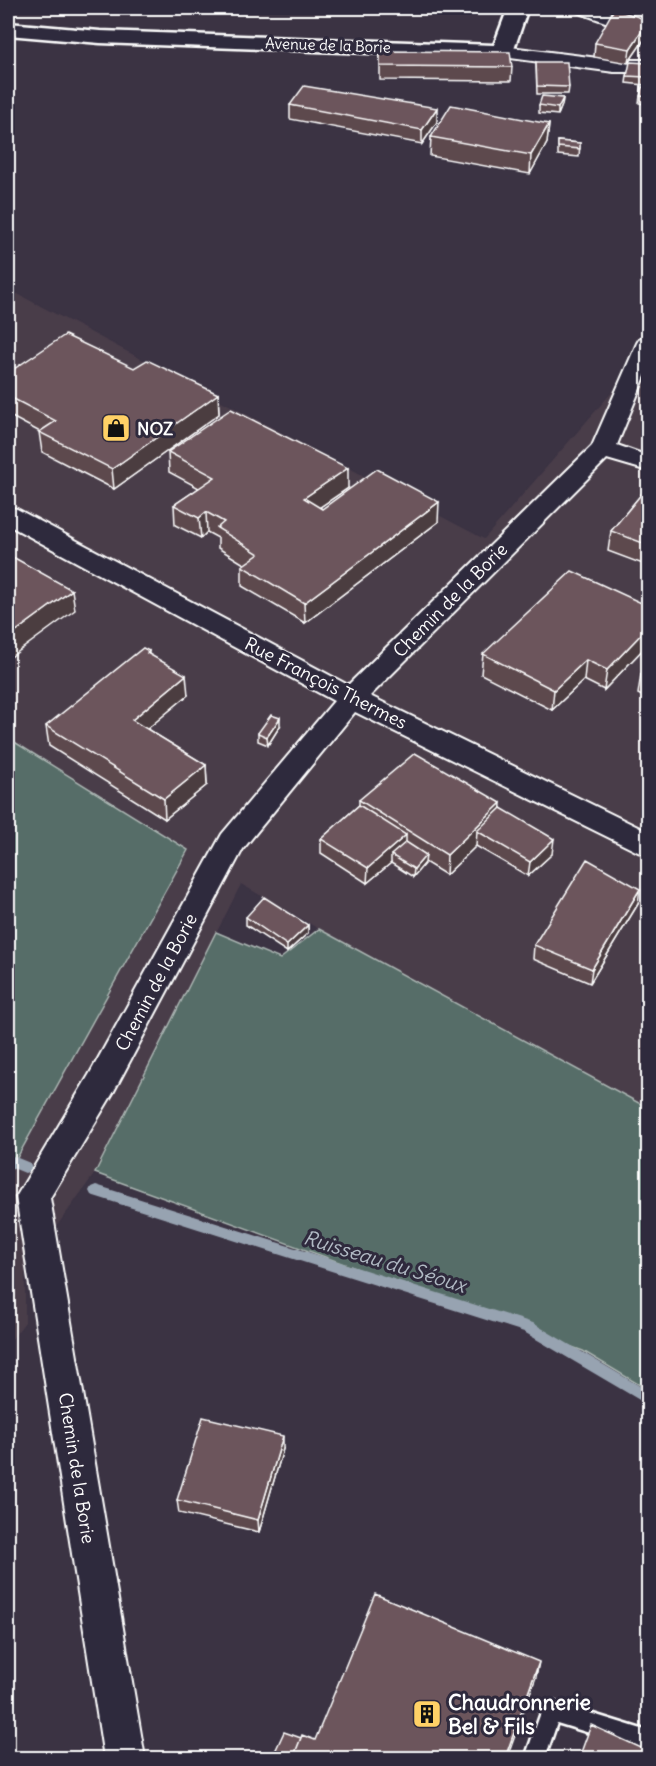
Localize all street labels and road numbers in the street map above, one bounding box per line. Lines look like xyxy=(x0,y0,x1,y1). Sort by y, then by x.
street label: Avenue de la Borie xyxy=(265,33,391,57)
street label: Chemin de la Borie xyxy=(388,538,512,662)
street label: Rue François Thermes xyxy=(241,632,411,734)
street label: Chemin de la Borie xyxy=(110,909,202,1055)
street label: Chemin de la Borie xyxy=(54,1391,100,1545)

